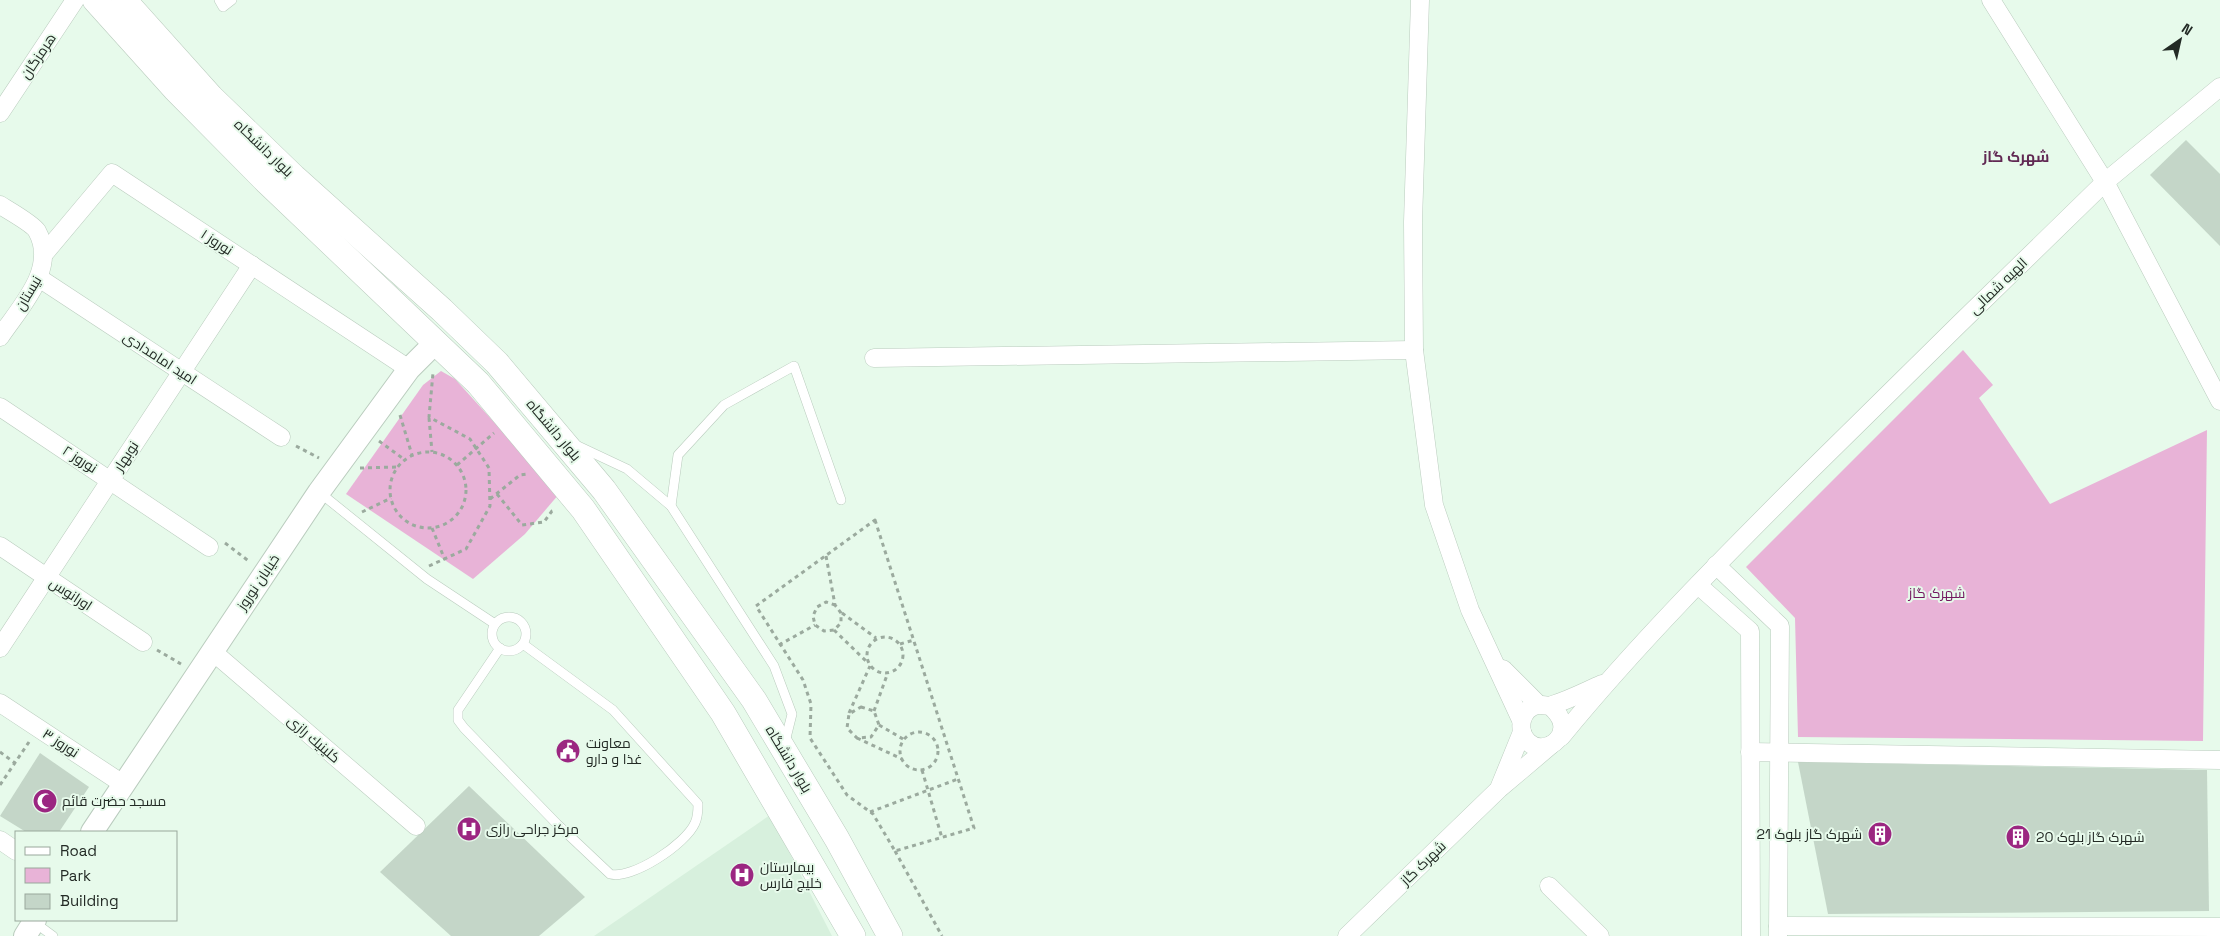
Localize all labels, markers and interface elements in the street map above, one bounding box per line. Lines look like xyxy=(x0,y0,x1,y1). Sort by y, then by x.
north arrow xyxy=(2155,15,2205,65)
text: N xyxy=(2178,19,2196,39)
street label: هرمزگان xyxy=(16,30,60,82)
street label: بلوار دانشگاه xyxy=(231,115,297,181)
district label: شهرک گاز xyxy=(1982,147,2049,166)
street label: نوروز ۱ xyxy=(198,225,236,259)
street label: الهیه شمالی xyxy=(1965,254,2031,318)
street label: نیستان xyxy=(11,272,45,314)
street label: امید امامدادی xyxy=(120,327,200,389)
street label: بلوار دانشگاه xyxy=(523,395,585,465)
street label: نوبهار xyxy=(109,437,142,475)
street label: نوروز ۲ xyxy=(59,441,101,477)
street label: خیابان نوروز xyxy=(232,551,283,614)
street label: اورانوس xyxy=(46,573,96,615)
park label: شهرک گاز xyxy=(1908,584,1965,602)
street label: كلينيك رازی xyxy=(284,711,344,767)
street label: بلوار دانشگاه xyxy=(762,722,816,796)
street label: نوروز ۳ xyxy=(39,725,83,761)
place label: معاونت غذا و دارو xyxy=(586,734,642,768)
public building icon: معاونت غذا و دارو xyxy=(555,738,581,764)
mosque icon: مسجد حضرت قائم xyxy=(32,788,58,814)
place label: مسجد حضرت قائم xyxy=(62,792,166,811)
hospital icon: مرکز جراحی رازی xyxy=(456,816,482,842)
place label: مرکز جراحی رازی xyxy=(486,820,579,838)
building icon: شهرک گاز بلوک 21 xyxy=(1867,821,1893,847)
building icon: شهرک گاز بلوک 20 xyxy=(2005,824,2031,850)
place label: شهرک گاز بلوک 21 xyxy=(1757,825,1862,843)
place label: شهرک گاز بلوک 20 xyxy=(2036,828,2145,846)
legend xyxy=(15,831,178,921)
street label: شهرک گاز xyxy=(1396,837,1450,890)
text: Road xyxy=(60,841,97,860)
place label: بیمارستان خلیج فارس xyxy=(760,858,822,892)
hospital icon: بیمارستان خلیج فارس xyxy=(729,862,755,888)
text: Park xyxy=(60,866,91,885)
text: Building xyxy=(60,891,119,910)

